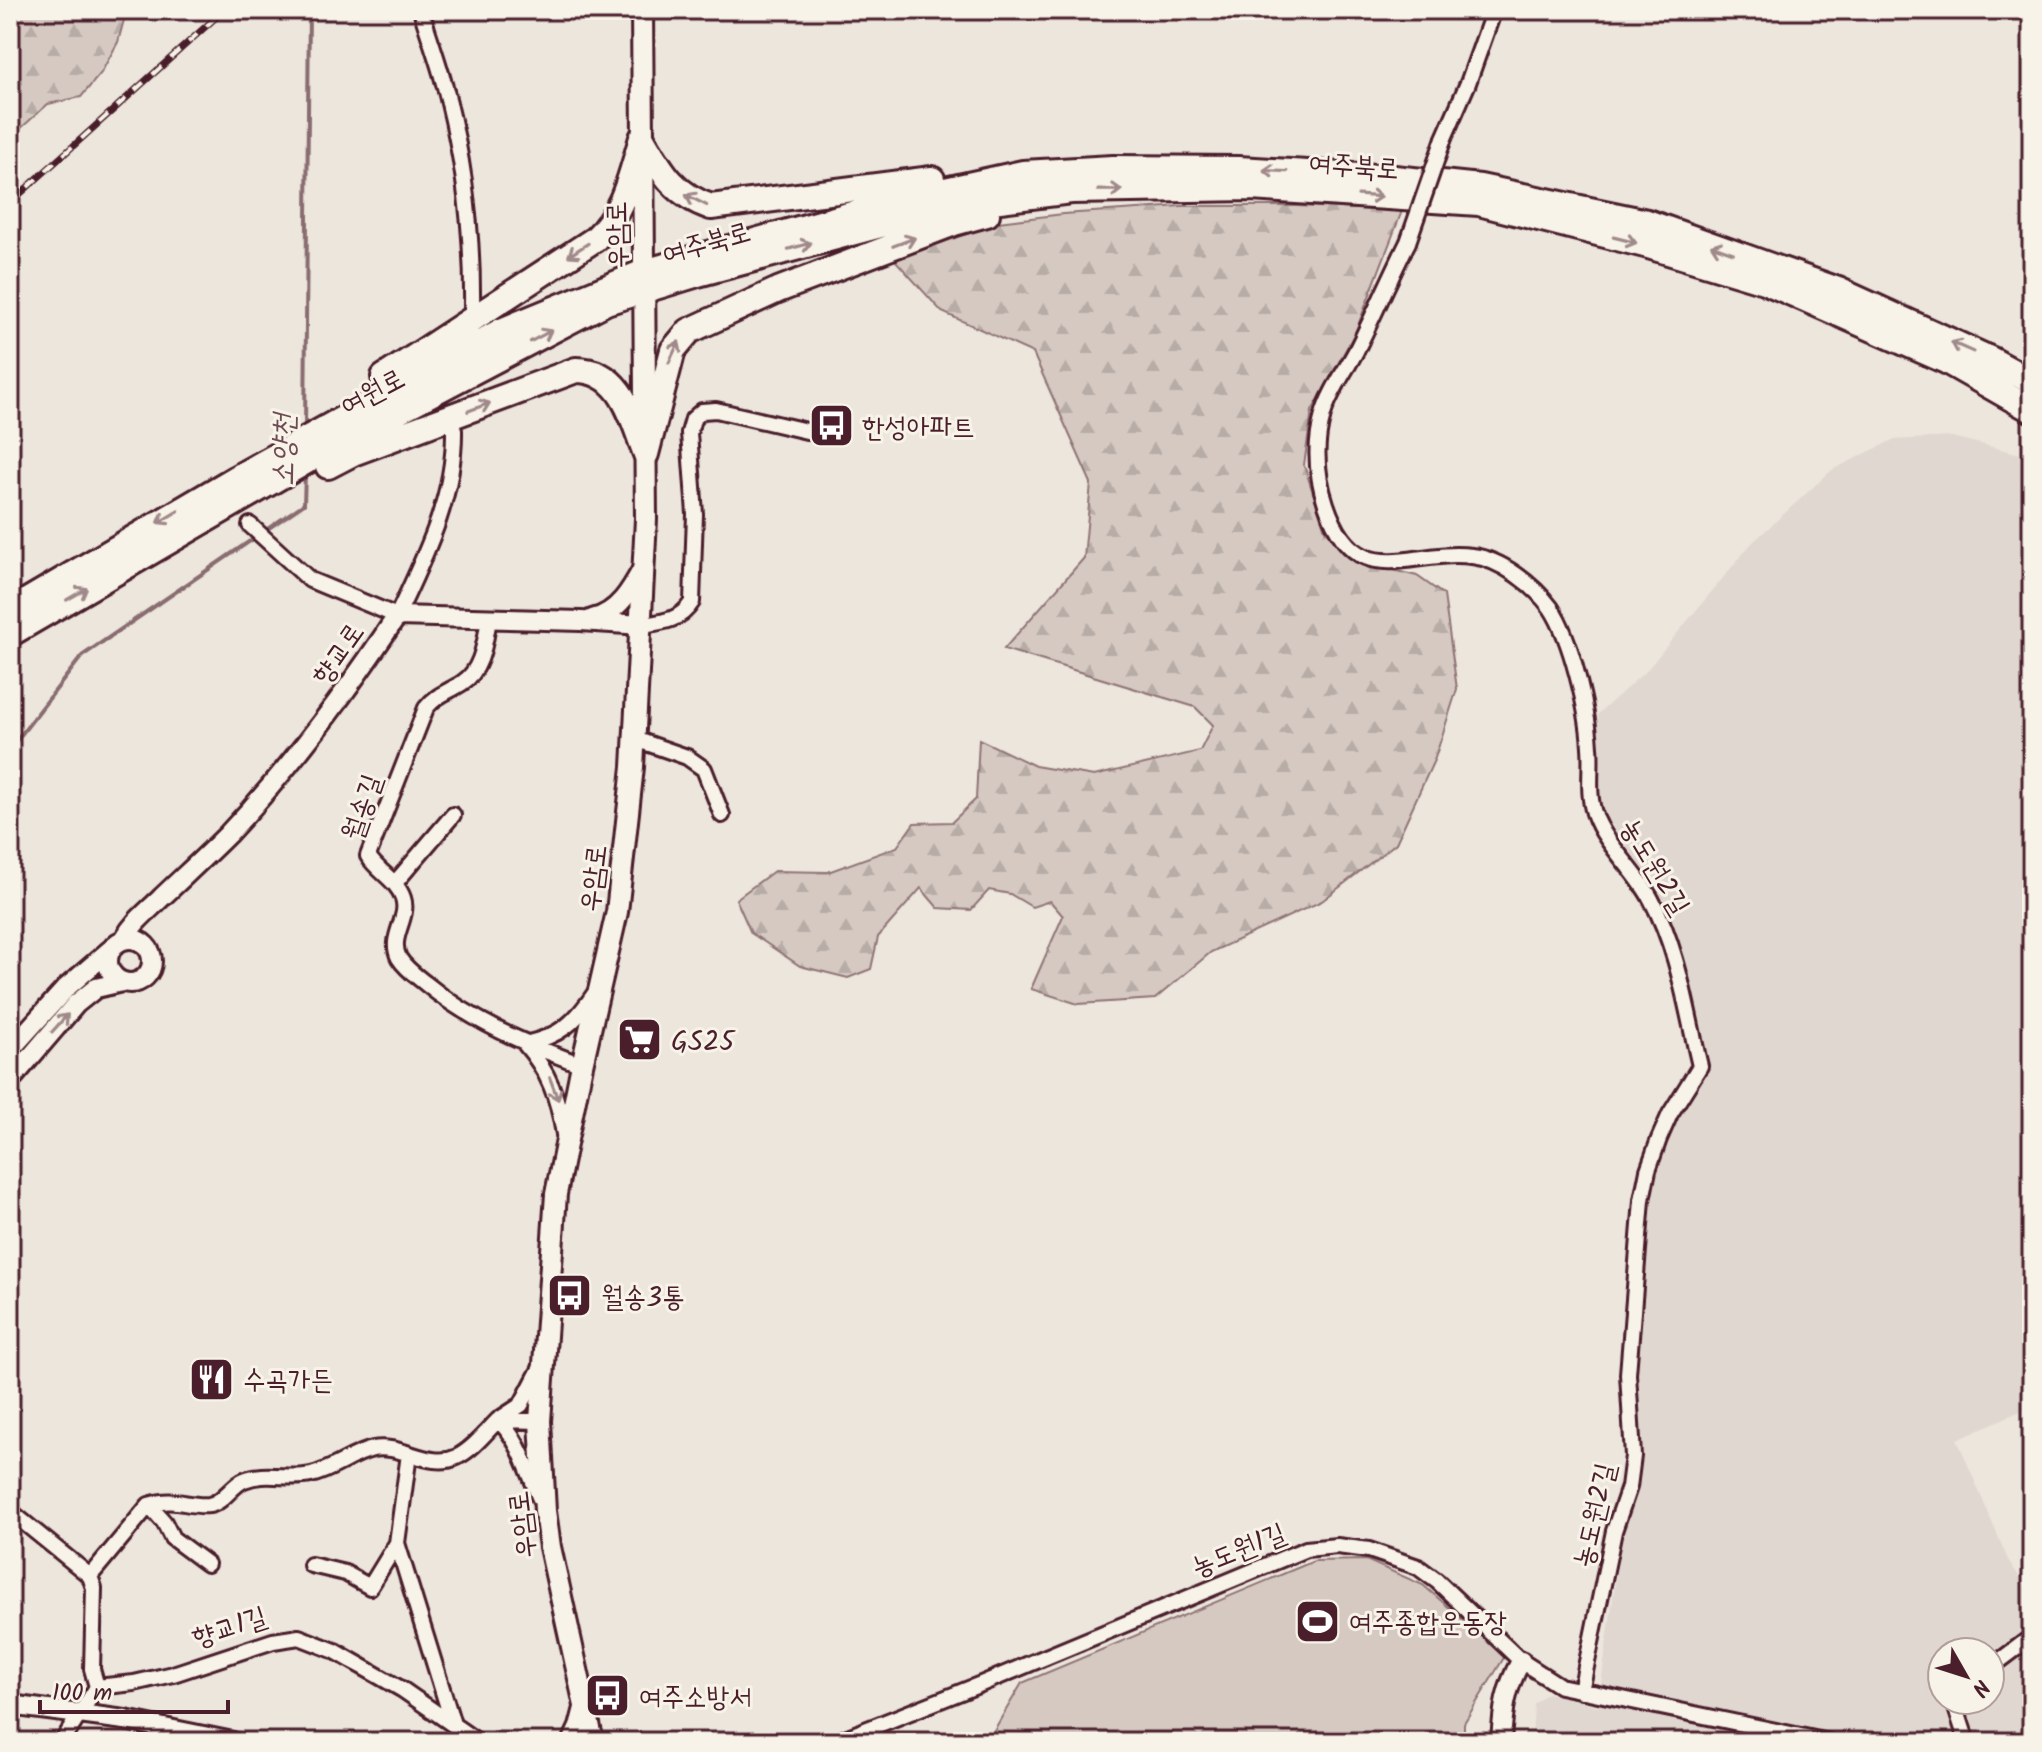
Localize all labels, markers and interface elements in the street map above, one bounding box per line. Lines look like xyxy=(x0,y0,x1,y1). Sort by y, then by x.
street label: 여주북로 xyxy=(1307,142,1400,193)
one-way arrow xyxy=(1262,163,1289,178)
one-way arrow xyxy=(1096,182,1123,198)
one-way arrow xyxy=(1356,189,1383,204)
one-way arrow xyxy=(685,191,709,207)
street label: 우암로 xyxy=(595,201,642,269)
street label: 여주북로 xyxy=(657,210,756,278)
one-way arrow xyxy=(891,234,916,248)
one-way arrow xyxy=(1611,234,1637,249)
one-way arrow xyxy=(787,238,813,253)
one-way arrow xyxy=(1710,240,1735,255)
one-way arrow xyxy=(567,243,590,259)
one-way arrow xyxy=(529,328,553,344)
one-way arrow xyxy=(1951,339,1975,354)
one-way arrow xyxy=(667,341,682,365)
street label: 여원로 xyxy=(333,357,414,429)
one-way arrow xyxy=(466,399,491,413)
bus stop icon: 한성아파트 xyxy=(807,402,855,450)
place label: 한성아파트 xyxy=(862,406,975,451)
water label: 소양천 xyxy=(260,411,310,487)
one-way arrow xyxy=(157,510,181,525)
one-way arrow xyxy=(65,586,88,602)
street label: 향교로 xyxy=(301,614,377,695)
street label: 월송길 xyxy=(331,769,396,847)
street label: 농도원2길 xyxy=(1607,810,1701,924)
street label: 우암로 xyxy=(568,842,621,915)
one-way arrow xyxy=(51,1013,69,1033)
supermarket icon: GS25 xyxy=(616,1016,664,1064)
place label: GS25 xyxy=(671,1020,736,1065)
one-way arrow xyxy=(548,1076,562,1101)
bus stop icon: 월송3통 xyxy=(546,1272,594,1320)
place label: 월송3통 xyxy=(601,1276,685,1321)
restaurant icon: 수곡가든 xyxy=(188,1355,236,1403)
place label: 수곡가든 xyxy=(243,1359,333,1404)
street label: 농도원2길 xyxy=(1562,1459,1629,1572)
street label: 우암로 xyxy=(497,1488,550,1561)
street label: 농도원1길 xyxy=(1185,1512,1293,1591)
street label: 향교1길 xyxy=(186,1595,273,1662)
sports icon: 여주종합운동장 xyxy=(1294,1597,1342,1645)
place label: 여주종합운동장 xyxy=(1349,1601,1507,1646)
north arrow xyxy=(1926,1636,2006,1716)
scale bar xyxy=(40,1664,228,1714)
text: N xyxy=(1962,1671,1998,1704)
bus stop icon: 여주소방서 xyxy=(584,1672,632,1720)
text: 100 m xyxy=(52,1674,112,1713)
place label: 여주소방서 xyxy=(639,1676,752,1721)

